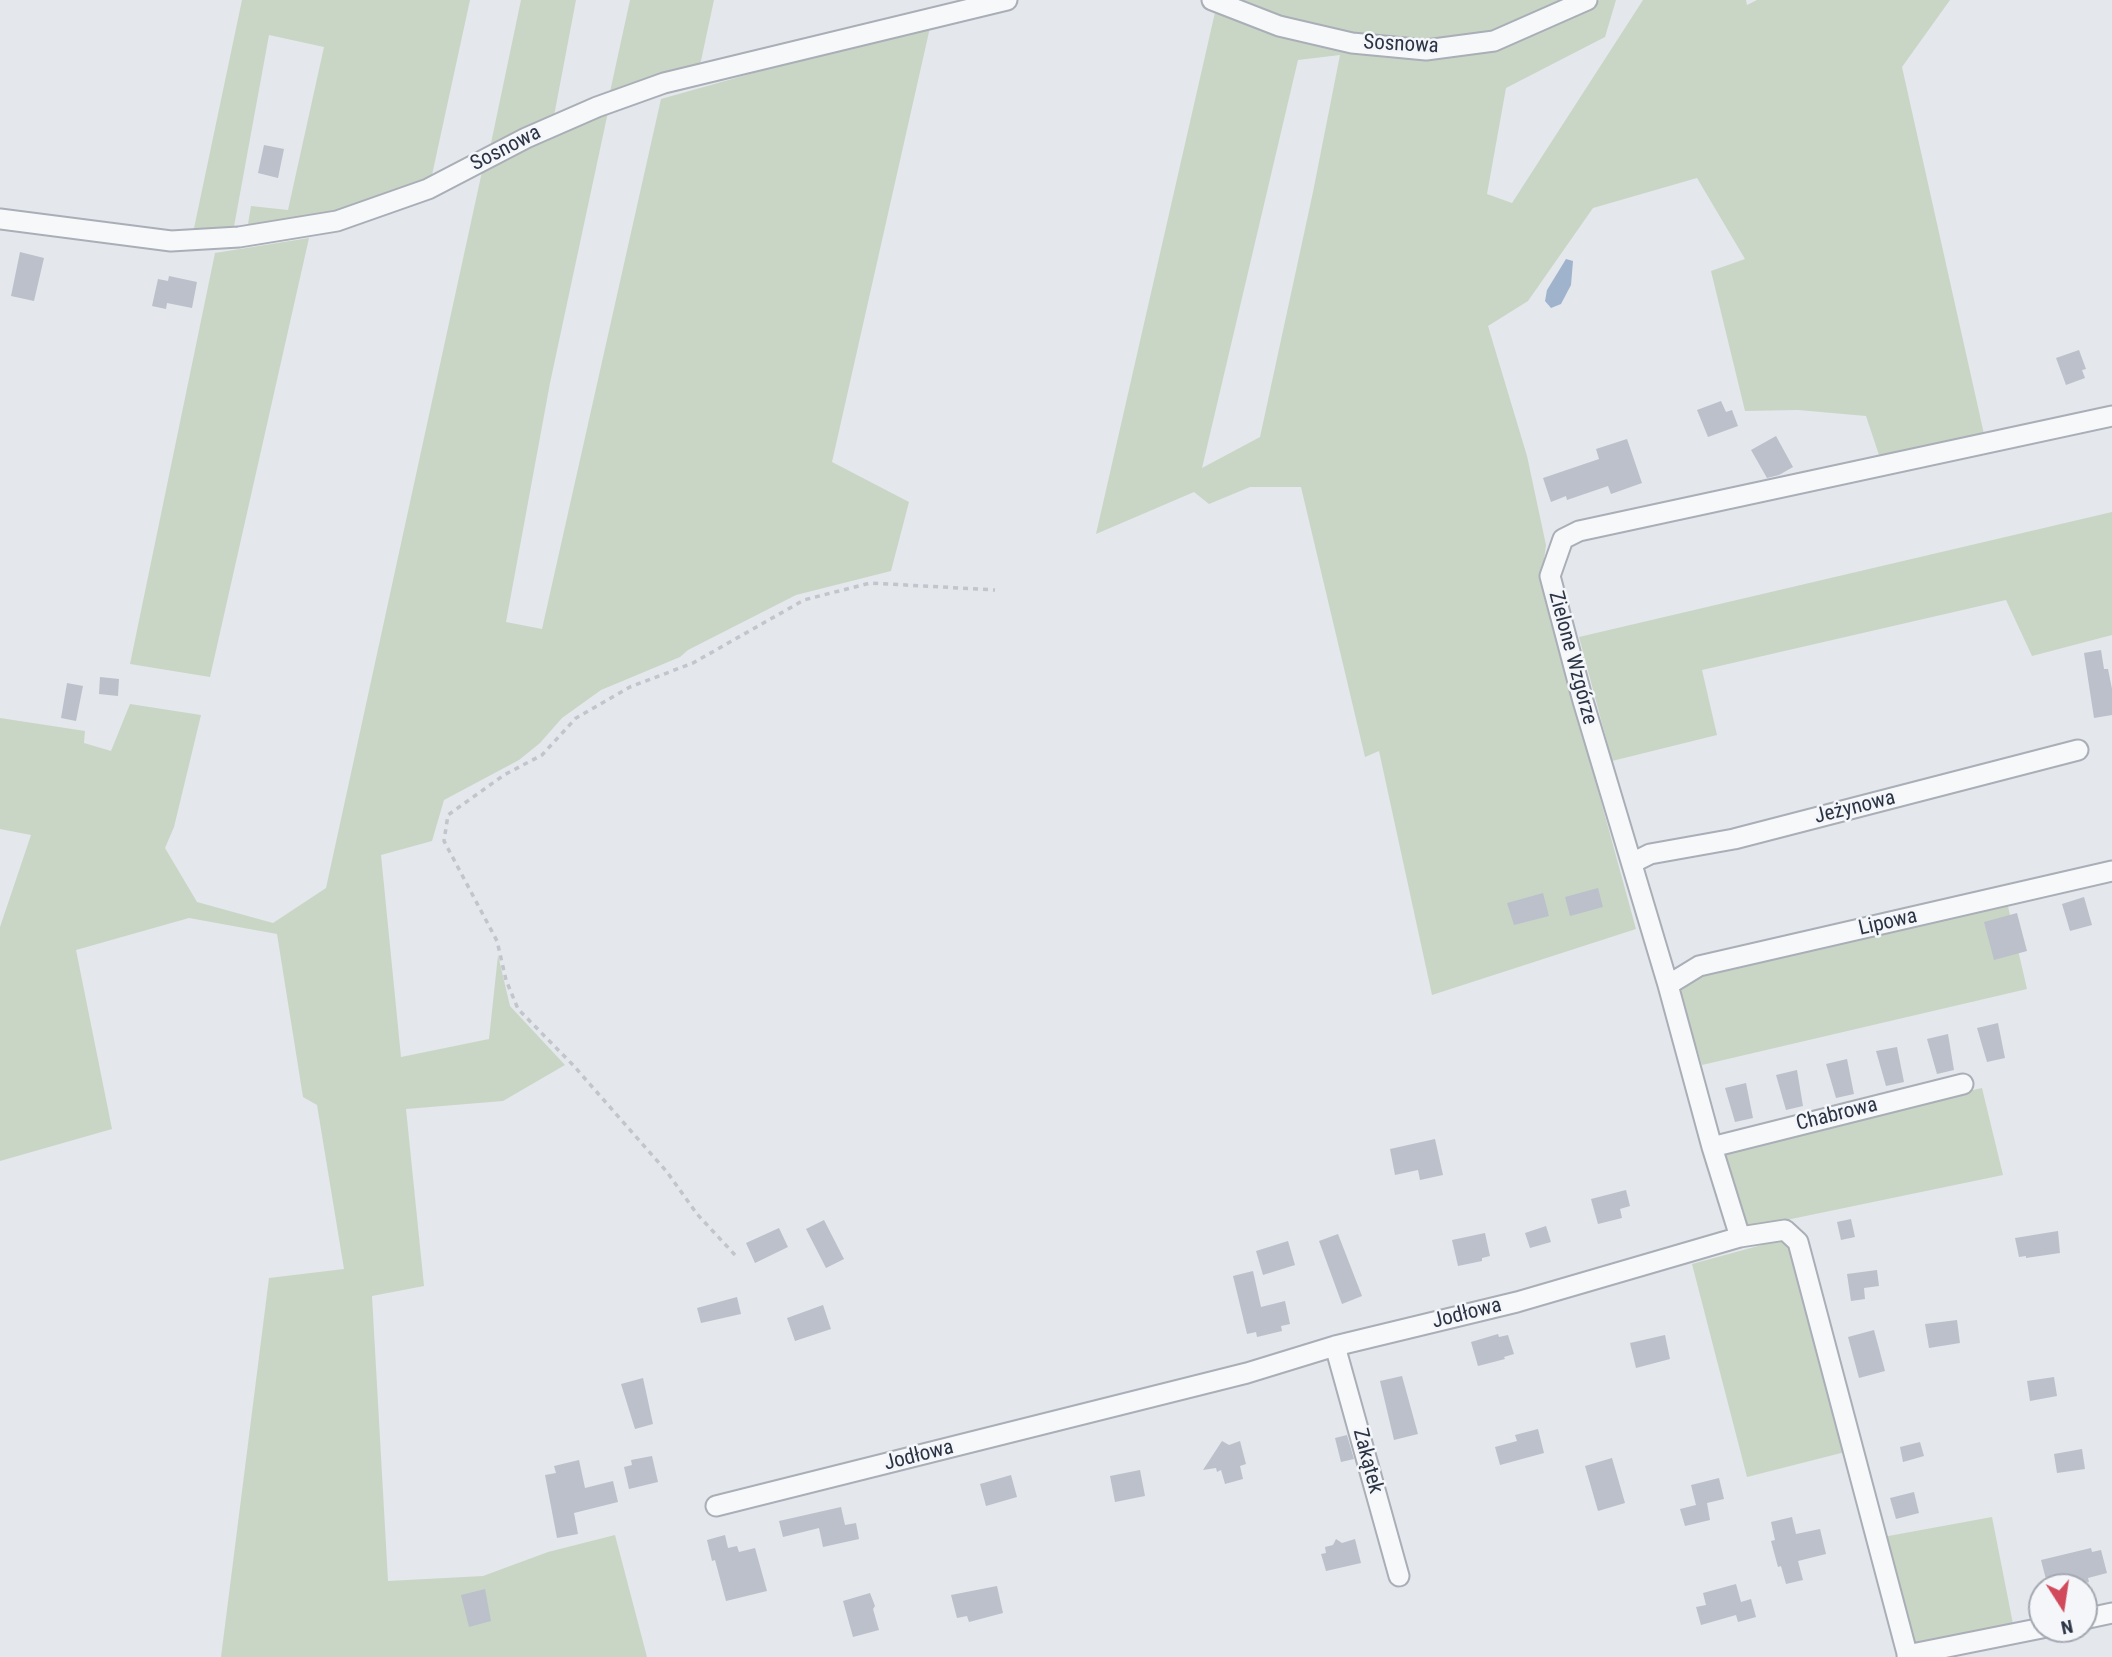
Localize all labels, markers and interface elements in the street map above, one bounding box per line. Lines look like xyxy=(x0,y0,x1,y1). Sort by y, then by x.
street label: Sosnowa xyxy=(1363,30,1439,60)
street label: Sosnowa xyxy=(467,121,545,177)
street label: Zielone Wzgórze xyxy=(1542,589,1602,727)
street label: Jeżynowa xyxy=(1812,786,1898,830)
street label: Lipowa xyxy=(1856,904,1920,942)
street label: Chabrowa xyxy=(1794,1093,1880,1137)
street label: Jodłowa xyxy=(1430,1293,1504,1335)
street label: Zakątek xyxy=(1346,1426,1388,1496)
street label: Jodłowa xyxy=(882,1435,956,1477)
north arrow xyxy=(2028,1573,2098,1643)
text: N xyxy=(2059,1615,2075,1640)

